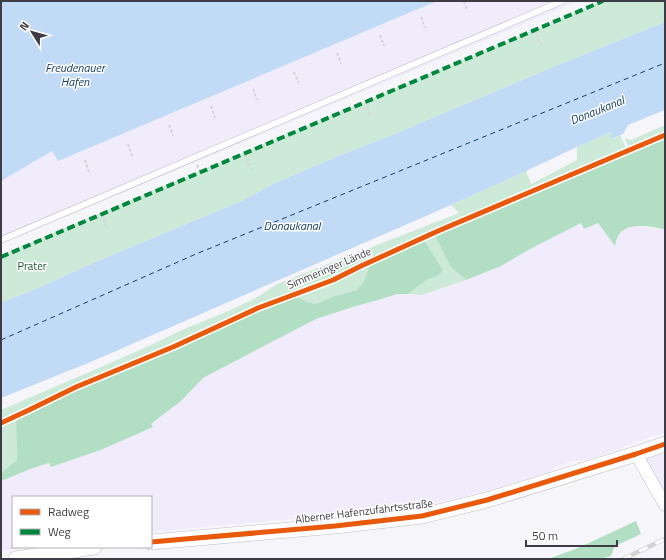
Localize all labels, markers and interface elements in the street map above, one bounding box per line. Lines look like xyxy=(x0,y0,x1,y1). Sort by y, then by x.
north arrow xyxy=(12,12,52,52)
text: N xyxy=(15,18,33,34)
water label: Freudenauer Hafen xyxy=(45,58,107,91)
water label: Donaukanal xyxy=(567,90,628,129)
water label: Donaukanal xyxy=(264,216,322,235)
street label: Simmeringer Lände xyxy=(284,243,374,293)
park label: Prater xyxy=(17,258,47,274)
street label: Alberner Hafenzufahrtsstraße xyxy=(294,495,434,527)
legend xyxy=(12,496,152,548)
text: Radweg xyxy=(48,502,89,521)
text: Weg xyxy=(48,522,71,541)
scale bar xyxy=(526,522,617,548)
text: 50 m xyxy=(532,526,558,545)

